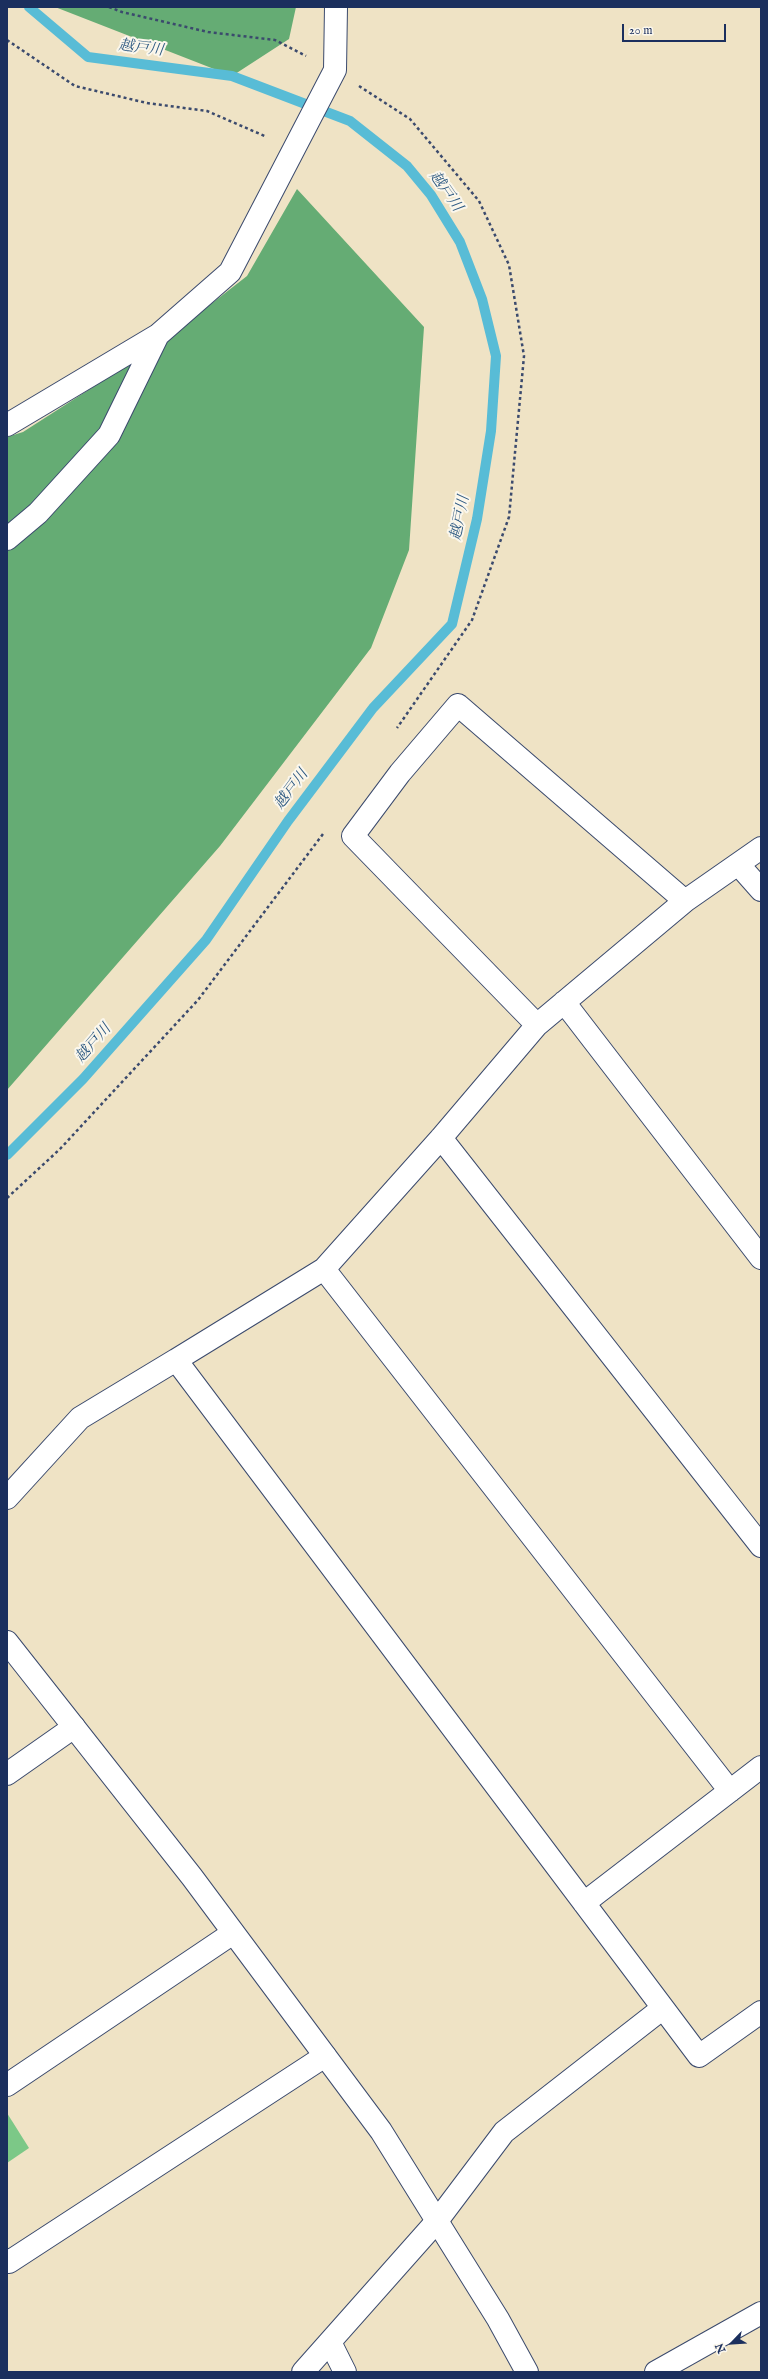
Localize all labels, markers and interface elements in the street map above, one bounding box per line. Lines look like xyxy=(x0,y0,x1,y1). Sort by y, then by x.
scale bar xyxy=(624,16,728,42)
text: 20 m xyxy=(629,23,652,38)
water label: 越戸川 xyxy=(118,37,164,61)
water label: 越戸川 xyxy=(425,168,465,216)
water label: 越戸川 xyxy=(448,494,474,542)
water label: 越戸川 xyxy=(271,767,313,813)
water label: 越戸川 xyxy=(72,1021,116,1067)
north arrow xyxy=(712,2323,752,2363)
text: N xyxy=(713,2341,729,2355)

